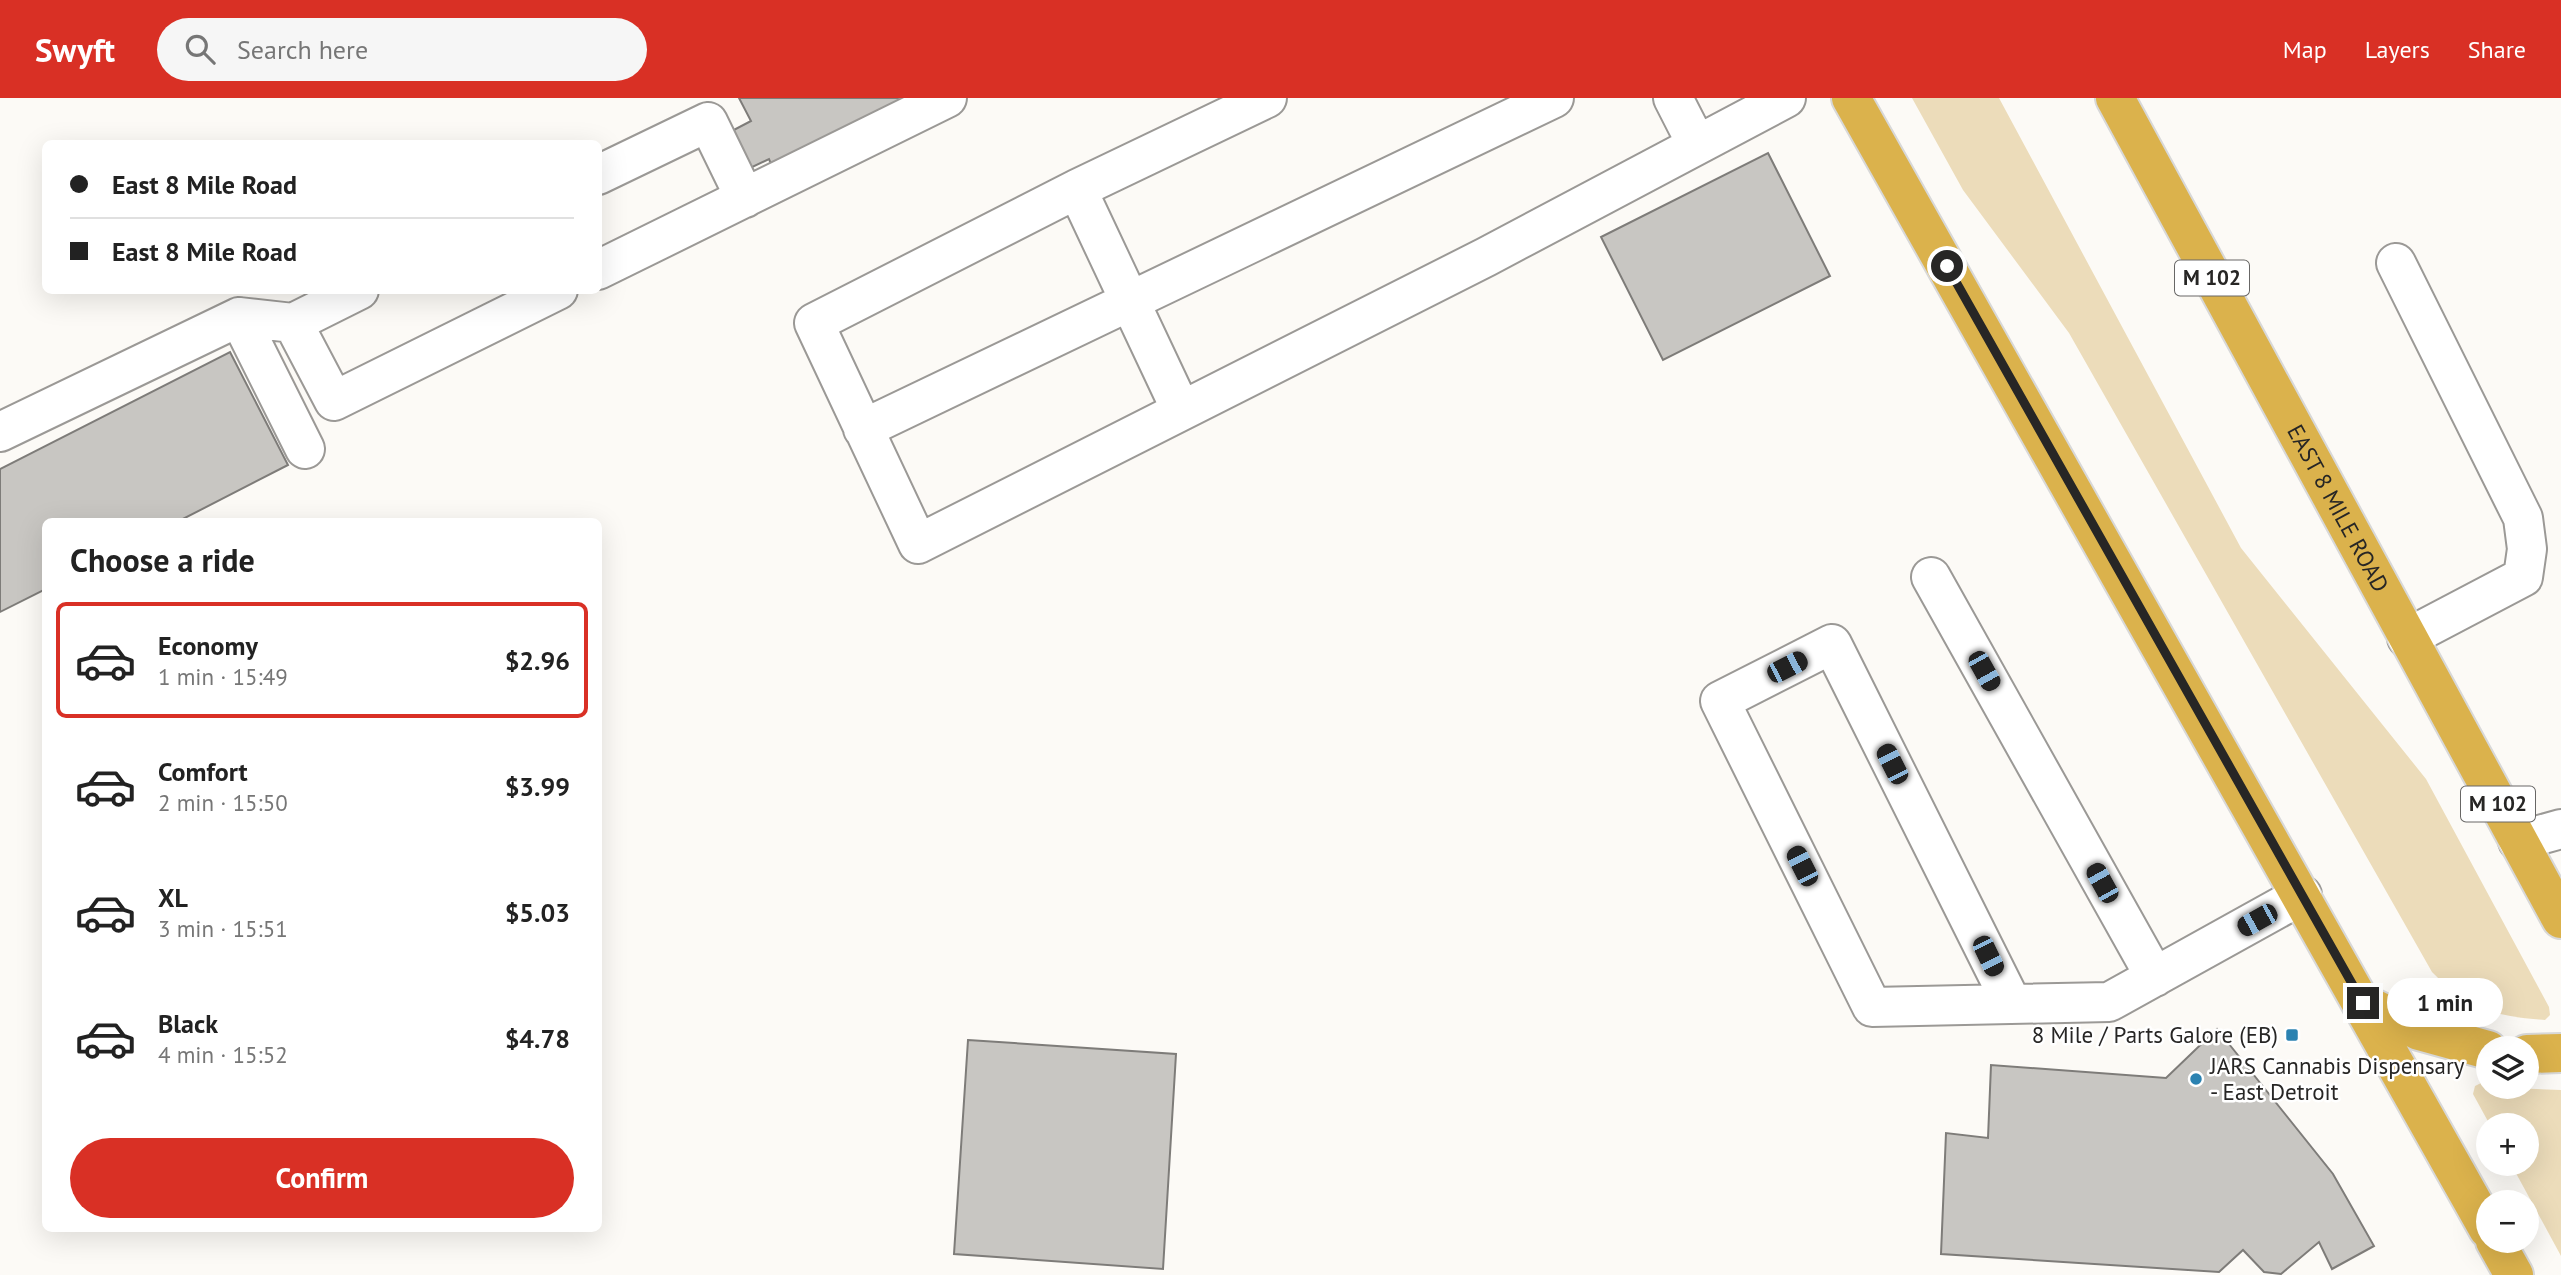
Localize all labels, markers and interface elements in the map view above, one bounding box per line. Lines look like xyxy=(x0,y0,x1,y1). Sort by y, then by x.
search box xyxy=(157,18,647,81)
text: Swyft xyxy=(35,28,115,71)
icon: search xyxy=(181,30,219,68)
text: Search here xyxy=(237,33,368,66)
text: Map xyxy=(2283,34,2327,65)
text: Layers xyxy=(2365,34,2430,65)
text: Share xyxy=(2468,34,2526,65)
text: East 8 Mile Road xyxy=(112,168,297,201)
text: East 8 Mile Road xyxy=(112,235,297,268)
route start xyxy=(1931,250,1963,282)
road number: M 102 xyxy=(2175,260,2249,296)
street label: EAST 8 MILE ROAD xyxy=(2281,419,2396,597)
text: Choose a ride xyxy=(70,539,255,581)
icon: car xyxy=(74,629,137,692)
text: Economy xyxy=(158,629,258,662)
text: $2.96 xyxy=(505,644,570,677)
car xyxy=(1764,648,1811,686)
car xyxy=(1965,648,2004,694)
text: 1 min · 15:49 xyxy=(158,662,288,691)
car xyxy=(1874,741,1911,787)
icon: car xyxy=(74,755,137,818)
text: Comfort xyxy=(158,755,248,788)
text: $3.99 xyxy=(505,770,570,803)
road number: M 102 xyxy=(2461,786,2535,822)
text: 2 min · 15:50 xyxy=(158,788,288,817)
car xyxy=(1784,843,1821,889)
car xyxy=(2083,860,2122,906)
icon: car xyxy=(74,881,137,944)
text: XL xyxy=(158,881,188,914)
text: $5.03 xyxy=(505,896,570,929)
car xyxy=(2234,901,2281,939)
text: 3 min · 15:51 xyxy=(158,914,288,943)
car xyxy=(1970,933,2007,979)
callout: 1 min xyxy=(2388,978,2503,1028)
route end xyxy=(2347,987,2379,1019)
text: 1 min xyxy=(2417,988,2473,1017)
icon: car xyxy=(74,1007,137,1070)
text: Black xyxy=(158,1007,218,1040)
place label: 8 Mile / Parts Galore (EB) xyxy=(2032,1020,2278,1049)
text: $4.78 xyxy=(505,1022,570,1055)
marker: 8 Mile / Parts Galore (EB) xyxy=(2284,1027,2300,1043)
map controls xyxy=(2476,1036,2539,1253)
button: layers xyxy=(2476,1036,2539,1099)
text: 4 min · 15:52 xyxy=(158,1040,288,1069)
place label: JARS Cannabis Dispensary - East Detroit xyxy=(2209,1051,2465,1106)
marker: JARS Cannabis Dispensary - East Detroit xyxy=(2188,1071,2204,1087)
button: + xyxy=(2476,1113,2539,1176)
button: Confirm xyxy=(70,1138,574,1218)
button: − xyxy=(2476,1190,2539,1253)

